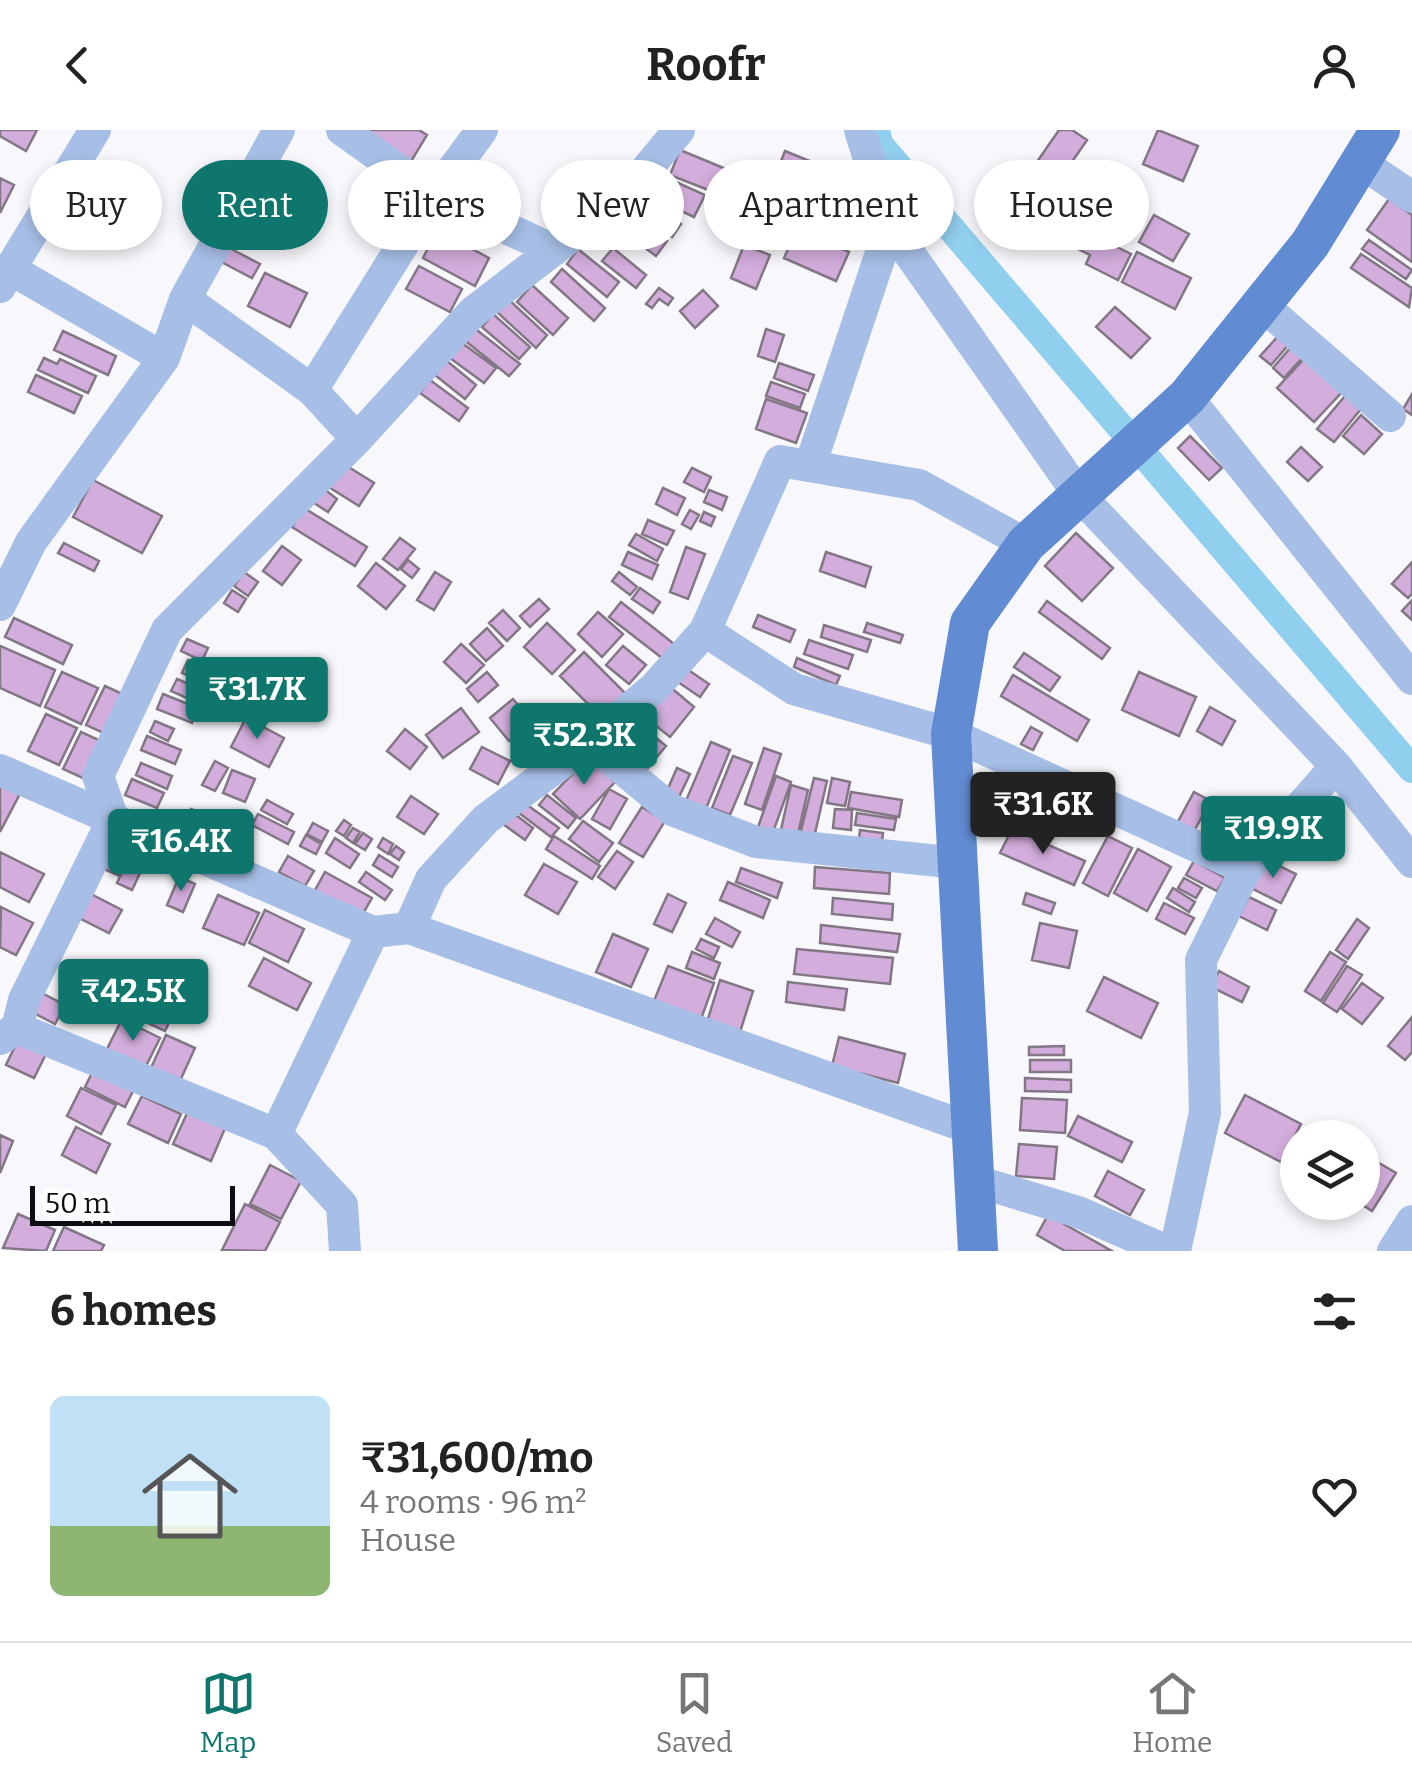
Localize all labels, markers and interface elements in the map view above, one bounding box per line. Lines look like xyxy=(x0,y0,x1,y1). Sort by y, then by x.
icon: back xyxy=(50,38,105,93)
text: Roofr xyxy=(646,38,766,92)
icon: person xyxy=(1307,38,1362,93)
chip: Buy xyxy=(30,160,162,250)
chip: Rent xyxy=(182,160,328,250)
chip: Filters xyxy=(348,160,521,250)
chip: New xyxy=(541,160,684,250)
chip: Apartment xyxy=(704,160,954,250)
chip: House xyxy=(974,160,1149,250)
pin: ₹31.7K xyxy=(176,657,338,742)
text: ₹31.7K xyxy=(208,670,306,708)
pin: ₹52.3K xyxy=(503,703,665,788)
text: ₹52.3K xyxy=(532,716,636,754)
pin: ₹31.6K xyxy=(962,772,1124,857)
text: ₹31.6K xyxy=(992,785,1094,823)
pin: ₹19.9K xyxy=(1192,796,1354,881)
pin: ₹16.4K xyxy=(100,809,262,894)
text: ₹19.9K xyxy=(1223,809,1323,847)
text: ₹16.4K xyxy=(130,822,232,860)
pin: ₹42.5K xyxy=(52,959,214,1044)
text: ₹42.5K xyxy=(80,972,186,1010)
map controls xyxy=(1280,1120,1380,1220)
button: layers xyxy=(1280,1120,1380,1220)
scale bar xyxy=(30,1181,235,1226)
text: 50 m xyxy=(45,1187,110,1220)
icon: filters xyxy=(1307,1284,1362,1339)
text: 6 homes xyxy=(50,1286,217,1336)
text: ₹31,600/mo xyxy=(360,1433,593,1483)
icon: home xyxy=(130,1436,250,1556)
icon: heart xyxy=(1307,1469,1362,1524)
text: 4 rooms · 96 m² xyxy=(360,1483,587,1521)
text: House xyxy=(360,1521,456,1559)
tab: Map xyxy=(200,1666,256,1759)
tab: Saved xyxy=(656,1666,733,1759)
tab: Home xyxy=(1132,1666,1212,1759)

